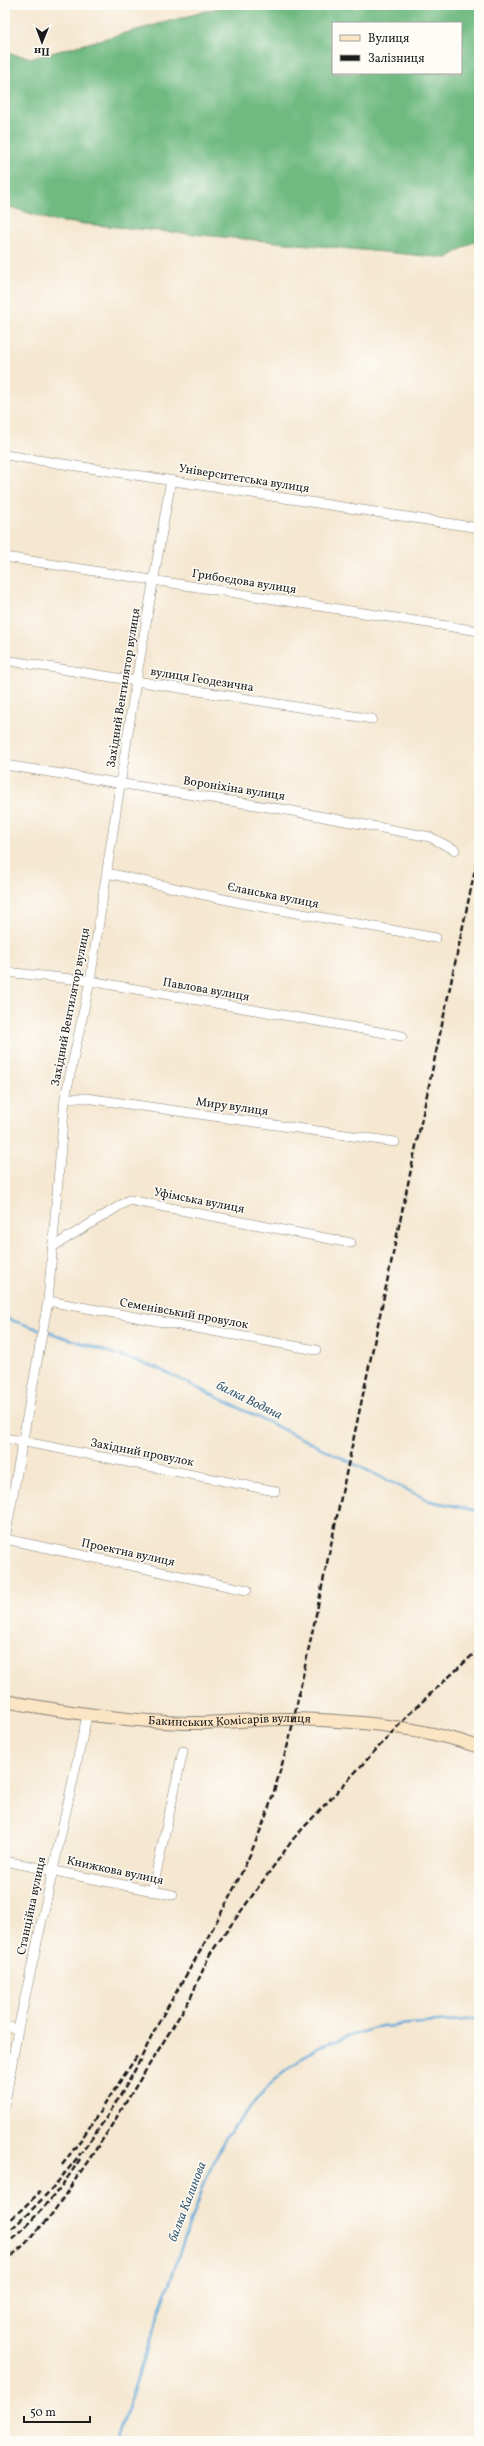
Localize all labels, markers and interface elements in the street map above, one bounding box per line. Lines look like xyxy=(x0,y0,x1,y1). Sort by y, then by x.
north arrow xyxy=(22,22,62,62)
legend xyxy=(332,22,462,74)
text: Вулиця xyxy=(368,31,409,47)
text: Пн xyxy=(34,43,50,58)
text: Залізниця xyxy=(368,51,424,67)
street label: Університетська вулиця xyxy=(178,461,310,497)
street label: Грибоєдова вулиця xyxy=(191,566,297,598)
street label: Західний Вентилятор вулиця xyxy=(103,607,145,769)
street label: вулиця Геодезична xyxy=(149,664,255,696)
street label: Вороніхіна вулиця xyxy=(182,773,286,805)
street label: Єланська вулиця xyxy=(226,879,320,913)
street label: Західний Вентилятор вулиця xyxy=(48,926,94,1088)
street label: Павлова вулиця xyxy=(161,975,251,1005)
street label: Миру вулиця xyxy=(195,1094,269,1120)
street label: Уфімська вулиця xyxy=(152,1184,246,1218)
street label: Семенівський провулок xyxy=(118,1295,250,1333)
water label: балка Водяна xyxy=(213,1377,285,1425)
street label: Західний провулок xyxy=(89,1435,196,1471)
street label: Проектна вулиця xyxy=(80,1535,176,1571)
street label: Бакинських Комісарів вулиця xyxy=(147,1711,311,1731)
street label: Книжкова вулиця xyxy=(65,1853,165,1889)
street label: Станційна вулиця xyxy=(14,1855,50,1957)
water label: балка Калинова xyxy=(165,2159,211,2245)
scale bar xyxy=(24,2398,90,2424)
text: 50 m xyxy=(30,2405,56,2421)

